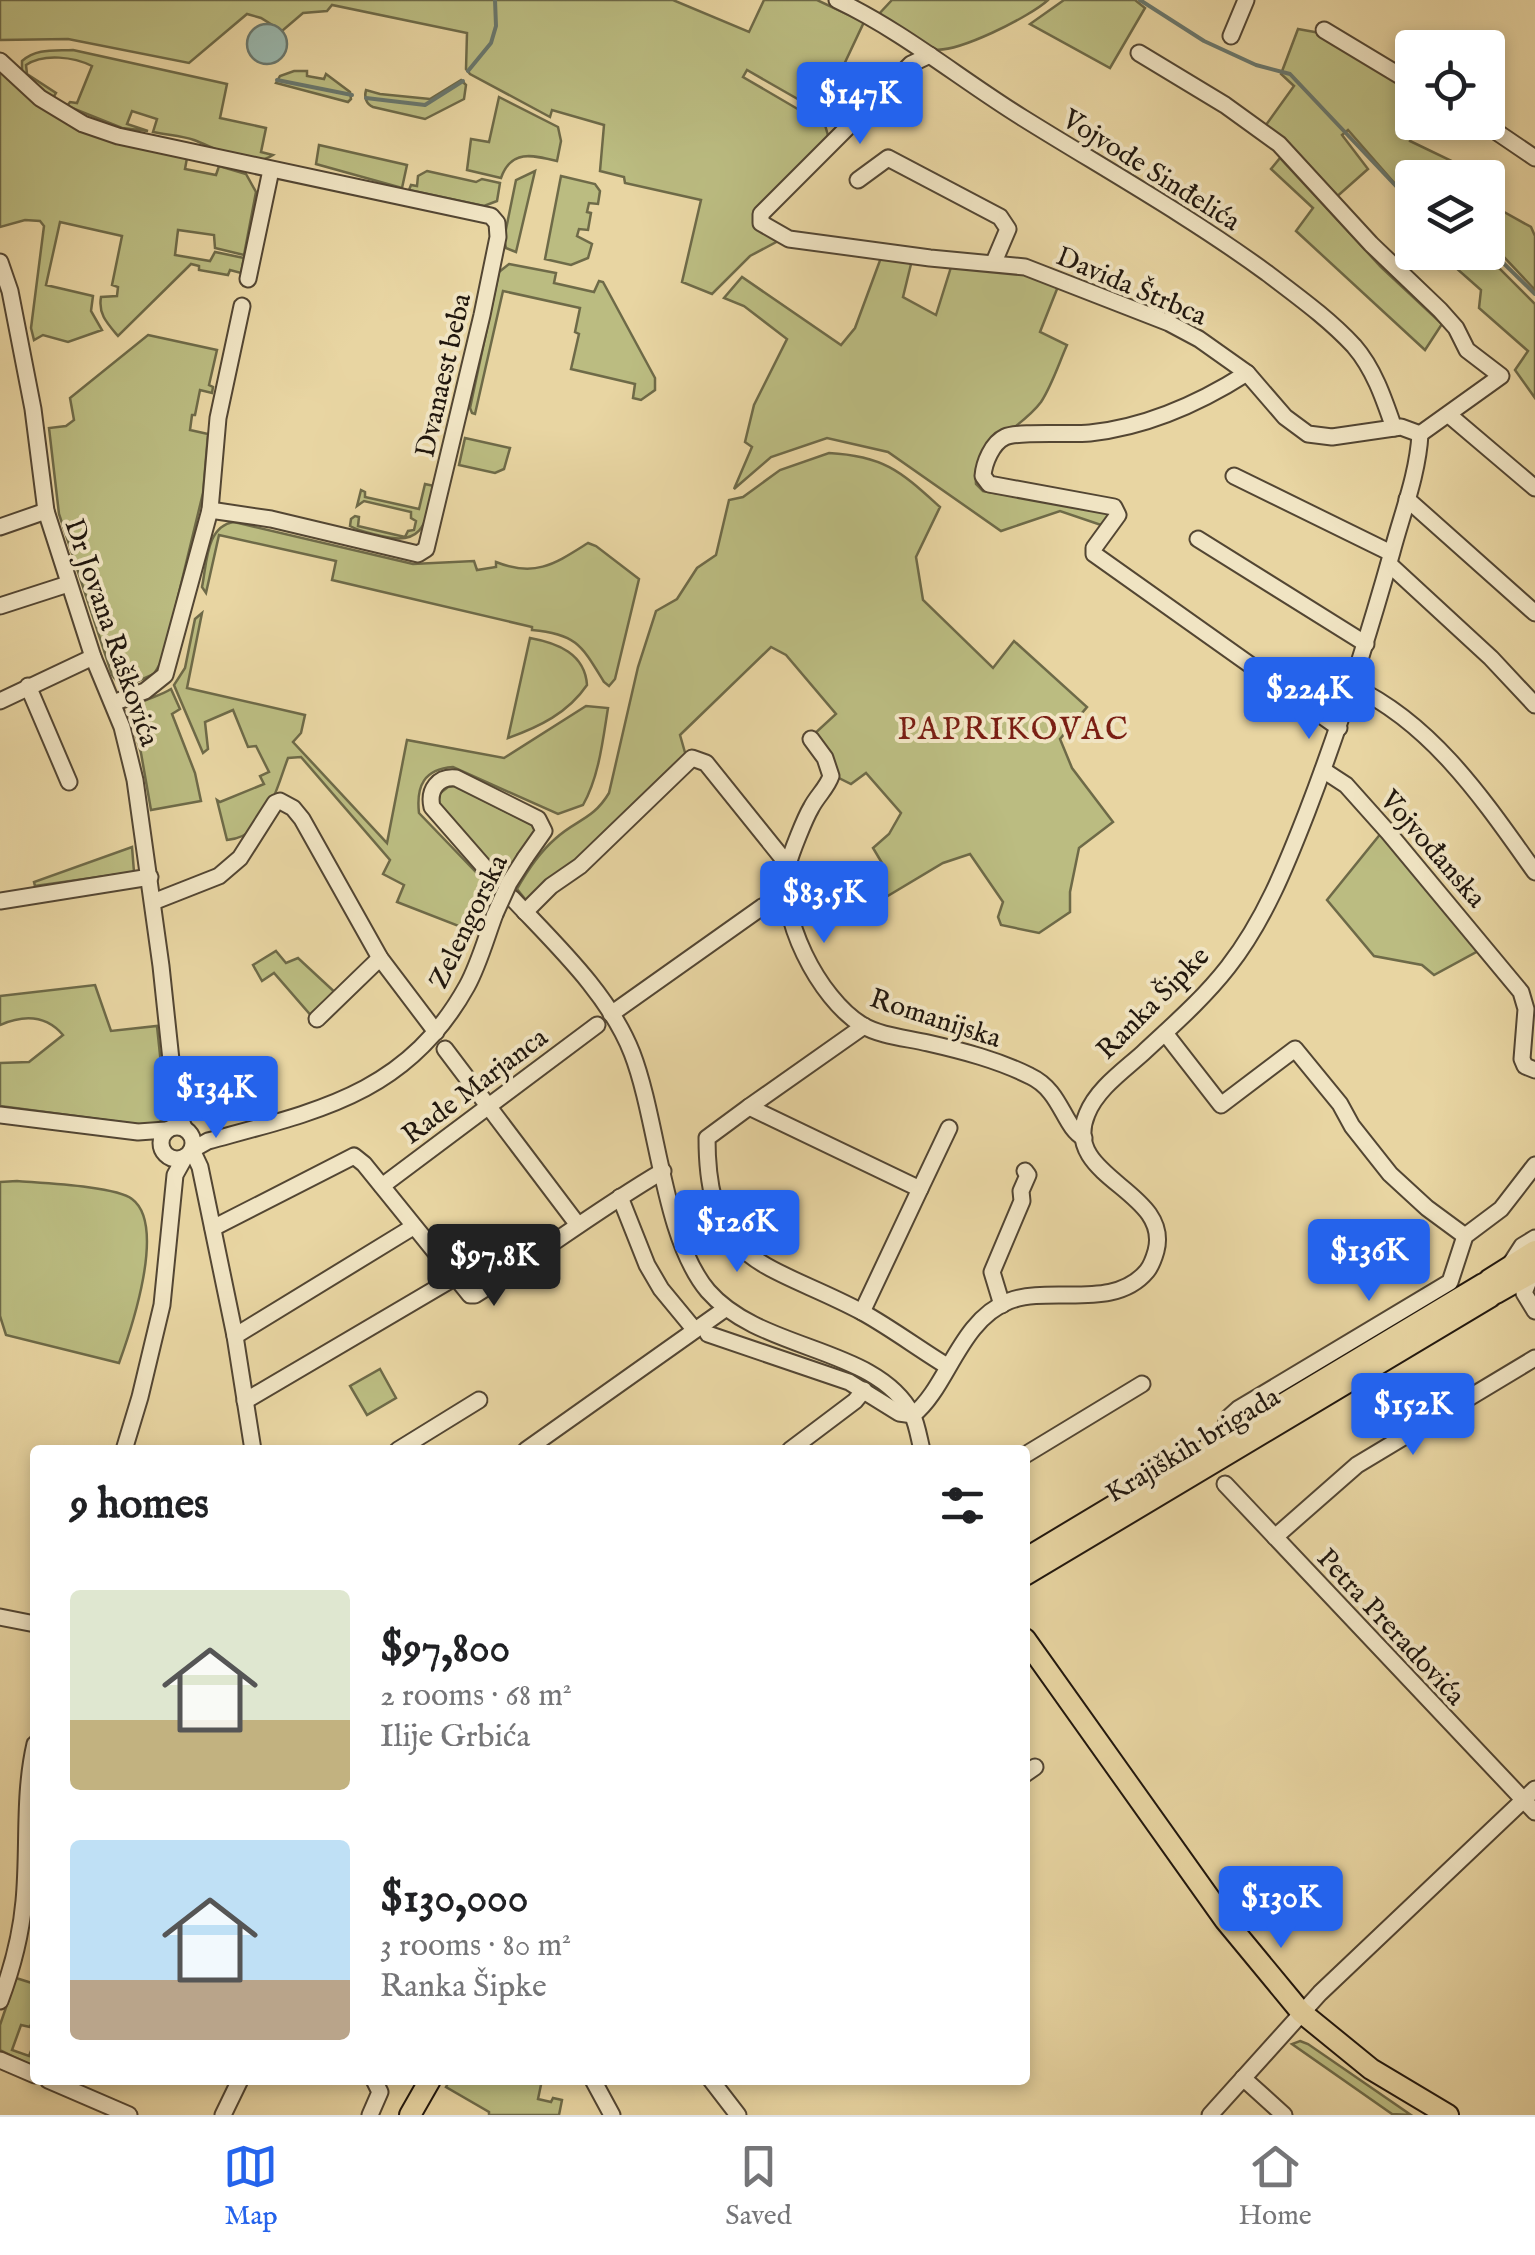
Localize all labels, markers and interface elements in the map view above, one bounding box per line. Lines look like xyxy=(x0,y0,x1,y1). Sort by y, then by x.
map controls xyxy=(1395,30,1505,270)
button: locate xyxy=(1395,30,1505,140)
pin: $147K xyxy=(790,62,930,147)
text: $147K xyxy=(819,74,901,115)
street label: Vojvode Sinđelića xyxy=(1054,102,1247,240)
button: layers xyxy=(1395,160,1505,270)
street label: Davida Štrbca xyxy=(1050,240,1213,335)
street label: Dvanaest beba xyxy=(409,289,481,461)
street label: Dr Jovana Raškovića xyxy=(55,514,166,752)
pin: $224K xyxy=(1239,657,1379,742)
text: $224K xyxy=(1266,669,1352,710)
district label: PAPRIKOVAC xyxy=(898,710,1130,751)
street label: Vojvođanska xyxy=(1371,783,1493,916)
street label: Zelengorska xyxy=(422,848,517,995)
pin: $83.5K xyxy=(743,861,905,946)
text: $83.5K xyxy=(782,873,866,914)
street label: Ranka Šipke xyxy=(1090,940,1218,1068)
street label: Romanijska xyxy=(865,982,1006,1057)
street label: Rade Marjanca xyxy=(396,1020,556,1153)
pin: $134K xyxy=(146,1056,286,1141)
text: $134K xyxy=(176,1068,256,1109)
pin: $126K xyxy=(667,1190,807,1275)
text: $126K xyxy=(696,1202,778,1243)
pin: $136K xyxy=(1299,1219,1439,1304)
pin: $97.8K xyxy=(413,1224,575,1309)
text: $136K xyxy=(1330,1231,1408,1272)
text: $97.8K xyxy=(449,1236,539,1277)
pin: $152K xyxy=(1343,1373,1483,1458)
street label: Krajiških brigada xyxy=(1100,1380,1288,1512)
text: $152K xyxy=(1373,1385,1453,1426)
icon: filters xyxy=(935,1478,990,1533)
text: 9 homes xyxy=(70,1479,209,1532)
street label: Petra Preradovića xyxy=(1308,1542,1473,1714)
text: $97,800 xyxy=(380,1623,510,1676)
icon: home xyxy=(150,1630,270,1750)
text: 2 rooms · 68 m² xyxy=(380,1676,572,1717)
text: Ilije Grbića xyxy=(380,1717,530,1758)
pin: $130K xyxy=(1211,1866,1351,1951)
text: $130,000 xyxy=(380,1873,528,1926)
text: $130K xyxy=(1241,1878,1321,1919)
icon: home xyxy=(150,1880,270,2000)
text: 3 rooms · 80 m² xyxy=(380,1926,571,1967)
text: Ranka Šipke xyxy=(380,1967,547,2008)
tab: Map xyxy=(223,2139,278,2234)
tab: Saved xyxy=(725,2139,792,2234)
tab: Home xyxy=(1238,2139,1312,2234)

